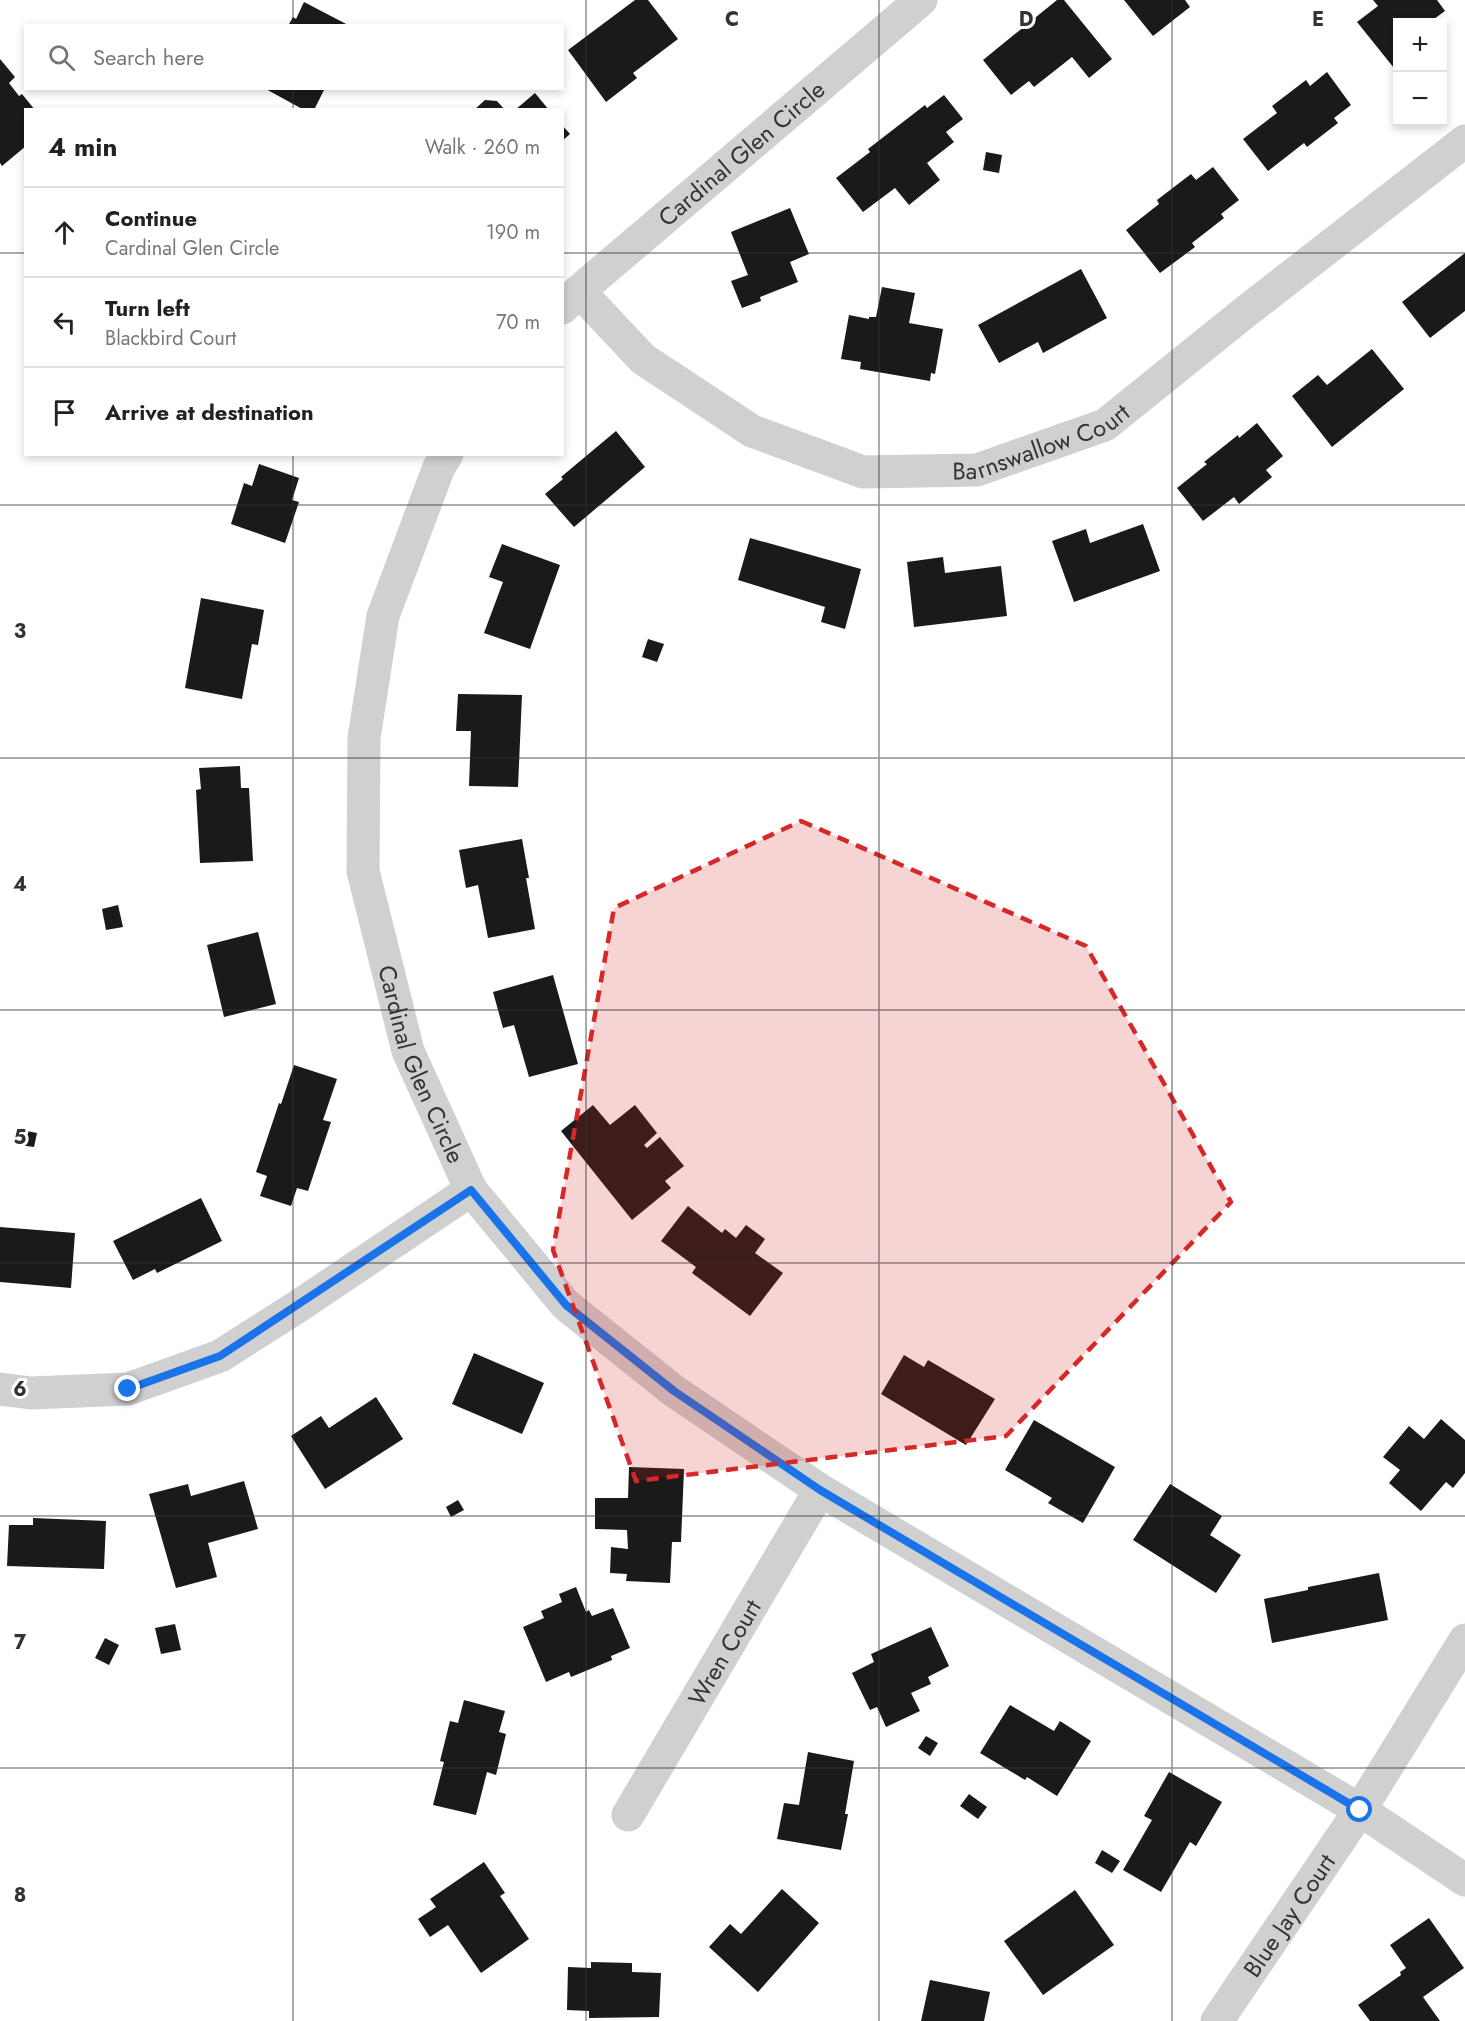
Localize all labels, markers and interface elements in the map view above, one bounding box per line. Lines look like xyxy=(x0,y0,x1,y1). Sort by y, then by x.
text: C xyxy=(725,5,739,34)
text: D xyxy=(1019,5,1033,34)
text: E xyxy=(1312,5,1324,34)
map controls xyxy=(1393,18,1447,126)
button: + xyxy=(1393,18,1447,72)
search box xyxy=(24,24,564,90)
icon: search xyxy=(45,41,78,74)
text: Search here xyxy=(93,41,204,73)
street label: Cardinal Glen Circle xyxy=(650,72,832,234)
button: − xyxy=(1393,72,1447,126)
text: 4 min xyxy=(48,128,117,166)
text: Walk · 260 m xyxy=(425,133,540,162)
text: Continue xyxy=(105,202,197,234)
icon: ahead xyxy=(48,216,81,249)
text: 190 m xyxy=(486,218,540,247)
text: Cardinal Glen Circle xyxy=(105,234,279,263)
text: Turn left xyxy=(105,292,190,324)
icon: left xyxy=(48,306,81,339)
text: 70 m xyxy=(496,308,540,337)
text: Blackbird Court xyxy=(105,324,236,353)
street label: Barnswallow Court xyxy=(952,395,1137,488)
icon: arrive xyxy=(48,396,81,429)
text: Arrive at destination xyxy=(105,396,314,428)
text: 3 xyxy=(14,617,26,646)
text: 4 xyxy=(13,870,27,899)
street label: Cardinal Glen Circle xyxy=(370,961,474,1169)
text: 5 xyxy=(14,1123,27,1152)
text: 6 xyxy=(13,1375,27,1404)
route end xyxy=(114,1375,140,1401)
street label: Wren Court xyxy=(679,1592,769,1712)
text: 7 xyxy=(14,1628,27,1657)
route start xyxy=(1346,1796,1372,1822)
street label: Blue Jay Court xyxy=(1234,1846,1343,1984)
text: 8 xyxy=(14,1881,26,1910)

